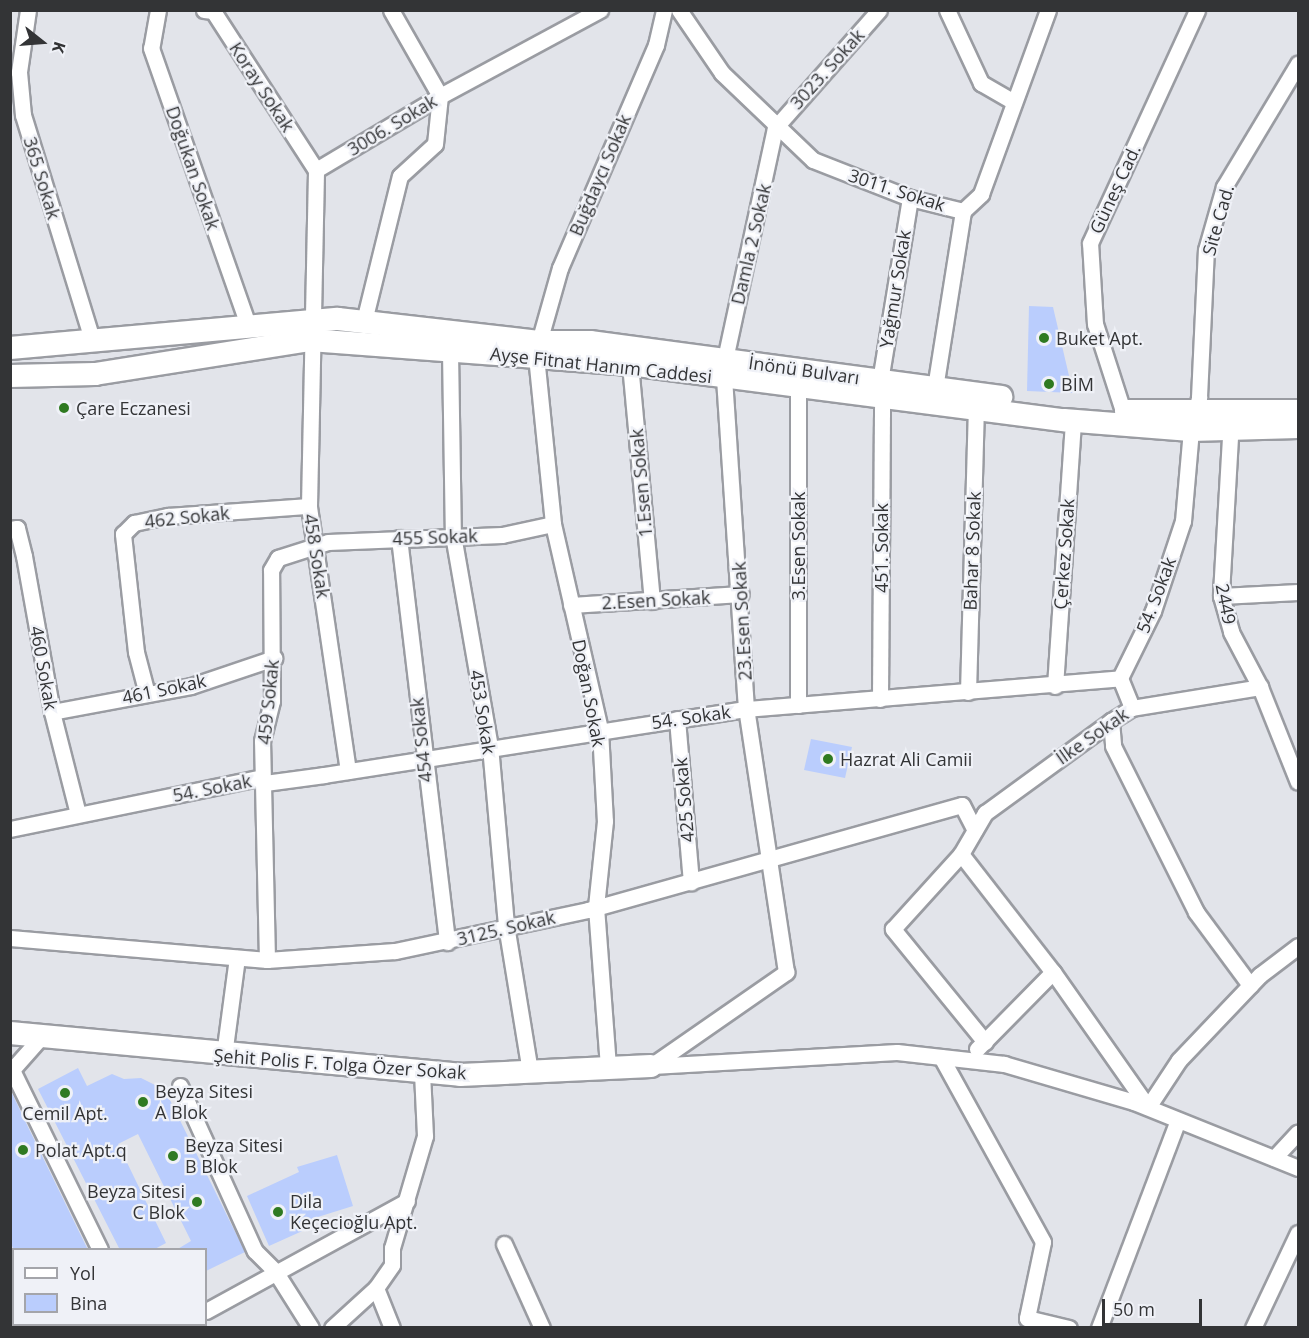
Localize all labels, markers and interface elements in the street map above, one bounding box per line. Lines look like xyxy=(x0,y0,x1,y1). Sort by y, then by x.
north arrow xyxy=(12,12,72,72)
street label: 3023. Sokak xyxy=(785,25,869,113)
street label: Koray Sokak xyxy=(225,38,299,136)
text: K xyxy=(47,39,71,56)
street label: 3006. Sokak xyxy=(343,90,441,160)
street label: Doğukan Sokak xyxy=(162,103,224,233)
street label: Buğdaycı Sokak xyxy=(565,111,635,239)
street label: 365 Sokak xyxy=(19,134,65,222)
street label: Güneş Cad. xyxy=(1085,141,1145,237)
street label: 3011. Sokak xyxy=(846,164,948,216)
street label: Damla 2 Sokak xyxy=(727,181,775,307)
street label: Site Cad. xyxy=(1198,182,1238,258)
street label: Yağmur Sokak xyxy=(875,228,915,350)
place label: Buket Apt. xyxy=(1056,327,1143,349)
marker: Buket Apt. xyxy=(1037,331,1051,345)
street label: Ayşe Fitnat Hanım Caddesi xyxy=(489,343,713,387)
street label: İnönü Bulvarı xyxy=(747,352,861,388)
place label: BİM xyxy=(1061,373,1094,395)
marker: BİM xyxy=(1042,377,1056,391)
place label: Çare Eczanesi xyxy=(76,397,191,419)
marker: Çare Eczanesi xyxy=(57,401,71,415)
street label: 1.Esen Sokak xyxy=(625,428,657,538)
street label: 3.Esen Sokak xyxy=(787,491,809,601)
street label: Bahar 8 Sokak xyxy=(959,491,985,611)
street label: Çerkez Sokak xyxy=(1049,498,1079,610)
street label: 462 Sokak xyxy=(144,502,230,532)
street label: 451. Sokak xyxy=(870,503,892,593)
street label: 458 Sokak xyxy=(300,512,334,600)
street label: 455 Sokak xyxy=(392,525,478,549)
street label: 54. Sokak xyxy=(1132,554,1180,636)
street label: 23.Esen Sokak xyxy=(728,561,756,681)
street label: 2449 xyxy=(1211,582,1241,626)
street label: 2.Esen Sokak xyxy=(601,586,711,614)
street label: 460 Sokak xyxy=(26,624,62,712)
street label: Doğan Sokak xyxy=(568,637,610,749)
street label: 459 Sokak xyxy=(253,659,283,745)
street label: 453 Sokak xyxy=(466,668,500,756)
street label: 461 Sokak xyxy=(120,670,208,708)
street label: 454 Sokak xyxy=(406,697,436,783)
street label: 54. Sokak xyxy=(650,701,732,733)
street label: İlke Sokak xyxy=(1052,703,1132,769)
place label: Hazrat Ali Camii xyxy=(840,748,972,770)
marker: Hazrat Ali Camii xyxy=(821,752,835,766)
street label: 425 Sokak xyxy=(670,757,698,843)
street label: 54. Sokak xyxy=(171,770,253,806)
street label: 3125. Sokak xyxy=(455,906,557,950)
street label: Şehit Polis F. Tolga Özer Sokak xyxy=(213,1044,467,1084)
place label: Beyza Sitesi A Blok xyxy=(155,1081,253,1124)
marker: Cemil Apt. xyxy=(58,1086,72,1100)
marker: Beyza Sitesi A Blok xyxy=(136,1095,150,1109)
place label: Cemil Apt. xyxy=(22,1102,108,1124)
place label: Beyza Sitesi B Blok xyxy=(185,1135,283,1178)
place label: Polat Apt.q xyxy=(35,1139,127,1161)
marker: Polat Apt.q xyxy=(16,1143,30,1157)
marker: Beyza Sitesi B Blok xyxy=(166,1149,180,1163)
place label: Beyza Sitesi C Blok xyxy=(87,1181,185,1224)
place label: Dila Keçecioğlu Apt. xyxy=(290,1191,417,1234)
marker: Beyza Sitesi C Blok xyxy=(190,1195,204,1209)
marker: Dila Keçecioğlu Apt. xyxy=(271,1205,285,1219)
legend xyxy=(12,1248,207,1326)
text: Yol xyxy=(70,1261,95,1285)
scale bar xyxy=(1105,1287,1206,1325)
text: Bina xyxy=(70,1291,107,1315)
text: 50 m xyxy=(1113,1297,1155,1321)

